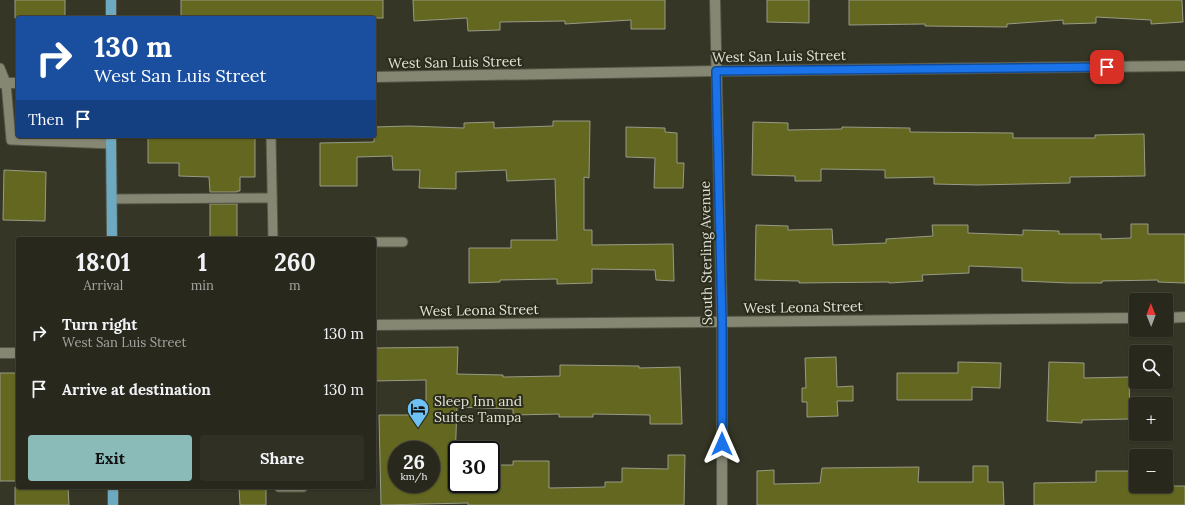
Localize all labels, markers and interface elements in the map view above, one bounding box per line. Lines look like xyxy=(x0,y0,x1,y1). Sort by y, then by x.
text: 130 m xyxy=(94,29,172,65)
icon: right xyxy=(28,32,80,84)
street label: West San Luis Street xyxy=(712,46,847,66)
pin xyxy=(1090,50,1124,84)
street label: West San Luis Street xyxy=(388,52,523,72)
icon: arrive xyxy=(1096,56,1118,78)
text: West San Luis Street xyxy=(94,64,266,87)
icon: arrive xyxy=(72,108,94,130)
text: Then xyxy=(28,110,64,129)
street label: South Sterling Avenue xyxy=(696,180,716,325)
text: 18:01 xyxy=(76,247,131,278)
text: 1 xyxy=(197,247,207,278)
text: 260 xyxy=(274,247,316,278)
text: Arrival xyxy=(83,277,123,294)
text: min xyxy=(191,277,214,294)
text: m xyxy=(289,277,301,294)
north arrow xyxy=(1129,293,1173,337)
map controls xyxy=(1129,293,1173,493)
street label: West Leona Street xyxy=(743,297,863,317)
street label: West Leona Street xyxy=(419,300,539,320)
text: Turn right xyxy=(62,315,138,334)
icon: right xyxy=(28,322,50,344)
text: 130 m xyxy=(324,324,364,343)
text: West San Luis Street xyxy=(62,334,187,351)
button: search xyxy=(1129,345,1173,389)
icon: arrive xyxy=(28,378,50,400)
text: Arrive at destination xyxy=(62,380,211,399)
text: 130 m xyxy=(324,380,364,399)
place label: Sleep Inn and Suites Tampa xyxy=(434,392,522,426)
hotel icon: Sleep Inn and Suites Tampa xyxy=(405,396,431,429)
button: + xyxy=(1129,397,1173,441)
position arrow xyxy=(701,423,743,465)
button: Exit xyxy=(28,435,192,481)
button: Share xyxy=(200,435,364,481)
speed limit sign: 30 xyxy=(448,441,500,493)
text: 26 xyxy=(403,449,425,474)
button: − xyxy=(1129,449,1173,493)
text: km/h xyxy=(400,470,428,483)

